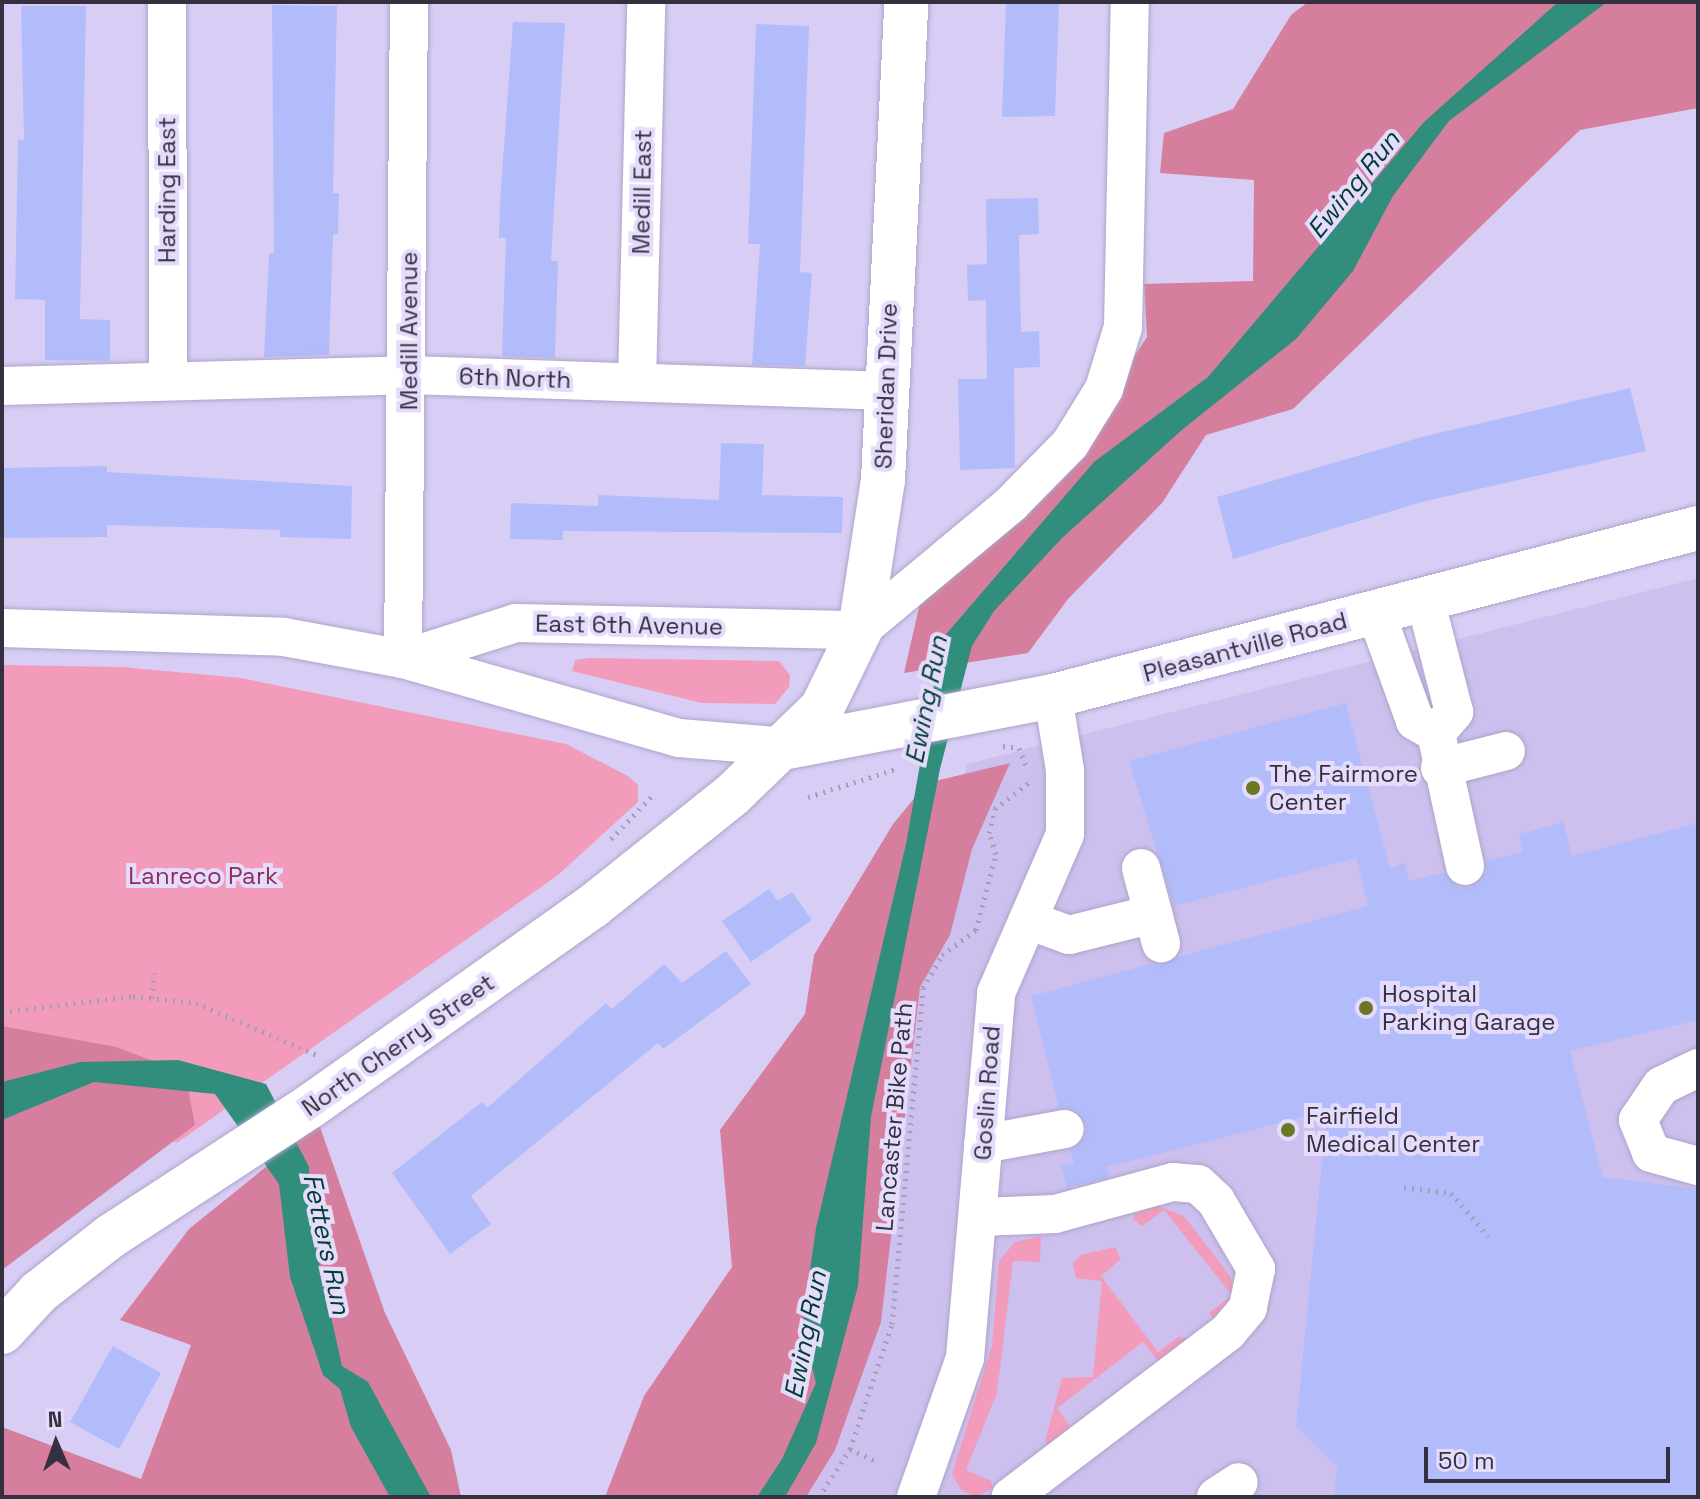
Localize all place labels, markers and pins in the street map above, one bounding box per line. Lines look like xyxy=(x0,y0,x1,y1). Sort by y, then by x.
place label: The Fairmore Center xyxy=(1269,760,1418,816)
marker: The Fairmore Center xyxy=(1244,779,1262,797)
place label: Hospital Parking Garage xyxy=(1382,980,1555,1036)
marker: Hospital Parking Garage xyxy=(1357,999,1375,1017)
place label: Fairfield Medical Center xyxy=(1306,1102,1480,1158)
marker: Fairfield Medical Center xyxy=(1277,1119,1299,1141)

